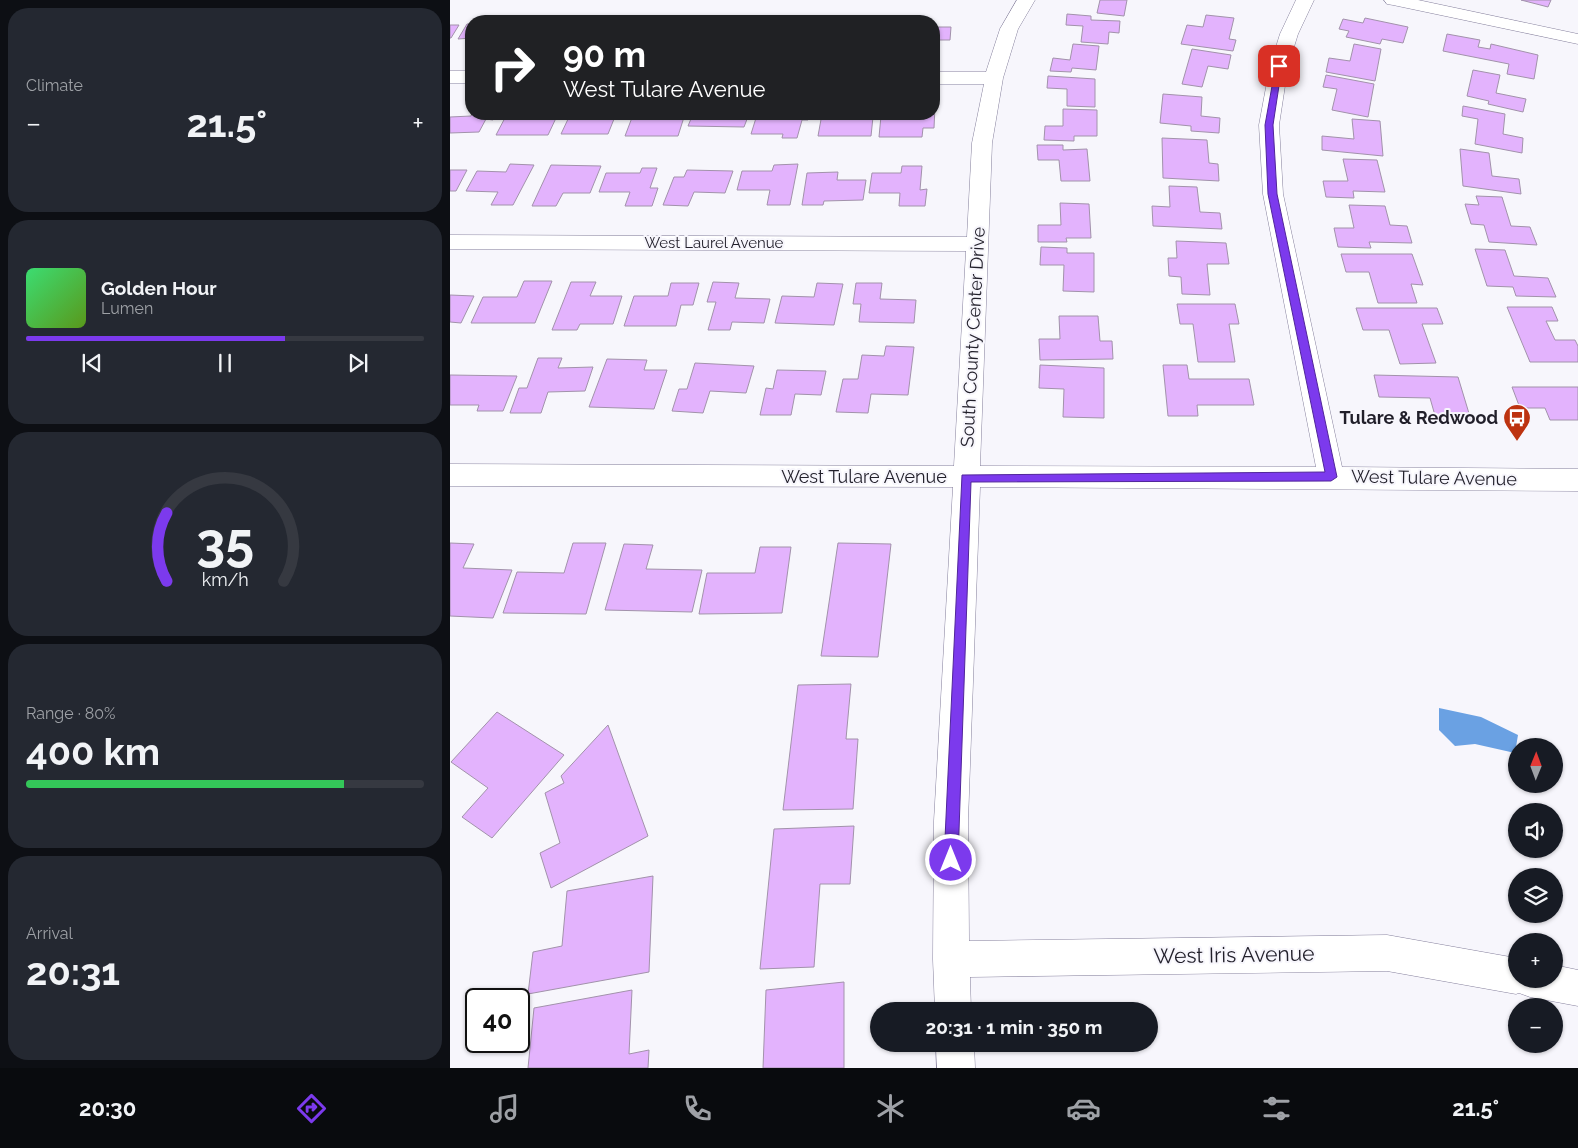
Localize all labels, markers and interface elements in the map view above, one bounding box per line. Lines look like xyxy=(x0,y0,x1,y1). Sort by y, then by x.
text: 90 m xyxy=(563,34,646,75)
icon: right xyxy=(480,35,545,100)
pin xyxy=(1258,45,1300,87)
icon: arrive xyxy=(1265,52,1293,80)
text: Climate xyxy=(26,76,83,95)
text: West Tulare Avenue xyxy=(563,76,765,102)
text: 21.5° xyxy=(186,101,267,146)
text: − xyxy=(26,107,41,140)
text: + xyxy=(412,107,424,140)
street label: South County Center Drive xyxy=(956,226,989,448)
street label: West Laurel Avenue xyxy=(645,234,784,252)
text: Golden Hour xyxy=(101,277,217,299)
text: Lumen xyxy=(101,299,153,318)
icon: previous xyxy=(78,349,106,377)
icon: pause xyxy=(211,349,239,377)
icon: next xyxy=(344,349,372,377)
bus stop icon: Tulare & Redwood xyxy=(1502,403,1532,442)
place label: Tulare & Redwood xyxy=(1339,407,1498,428)
street label: West Tulare Avenue xyxy=(781,466,947,487)
street label: West Tulare Avenue xyxy=(1351,466,1517,489)
text: 35 xyxy=(196,511,254,572)
text: km/h xyxy=(201,569,249,590)
text: Range · 80% xyxy=(26,704,116,723)
text: 400 km xyxy=(26,729,160,774)
north arrow xyxy=(1508,738,1562,792)
map controls xyxy=(1508,738,1563,1053)
button: sound xyxy=(1508,803,1563,858)
position arrow xyxy=(924,833,976,885)
button: layers xyxy=(1508,868,1563,923)
text: Arrival xyxy=(26,924,73,943)
button: + xyxy=(1508,933,1563,988)
street label: West Iris Avenue xyxy=(1153,941,1315,968)
text: 20:31 xyxy=(26,949,120,994)
speed limit sign: 40 xyxy=(465,988,530,1053)
button: − xyxy=(1508,998,1563,1053)
text: 20:31 · 1 min · 350 m xyxy=(926,1016,1102,1038)
icon: directions xyxy=(294,1091,329,1126)
icon: music xyxy=(487,1091,522,1126)
icon: phone xyxy=(680,1091,715,1126)
icon: climate xyxy=(873,1091,908,1126)
icon: car xyxy=(1066,1091,1101,1126)
icon: filters xyxy=(1259,1091,1294,1126)
text: 20:30 xyxy=(79,1095,136,1121)
text: 21.5° xyxy=(1452,1095,1499,1121)

